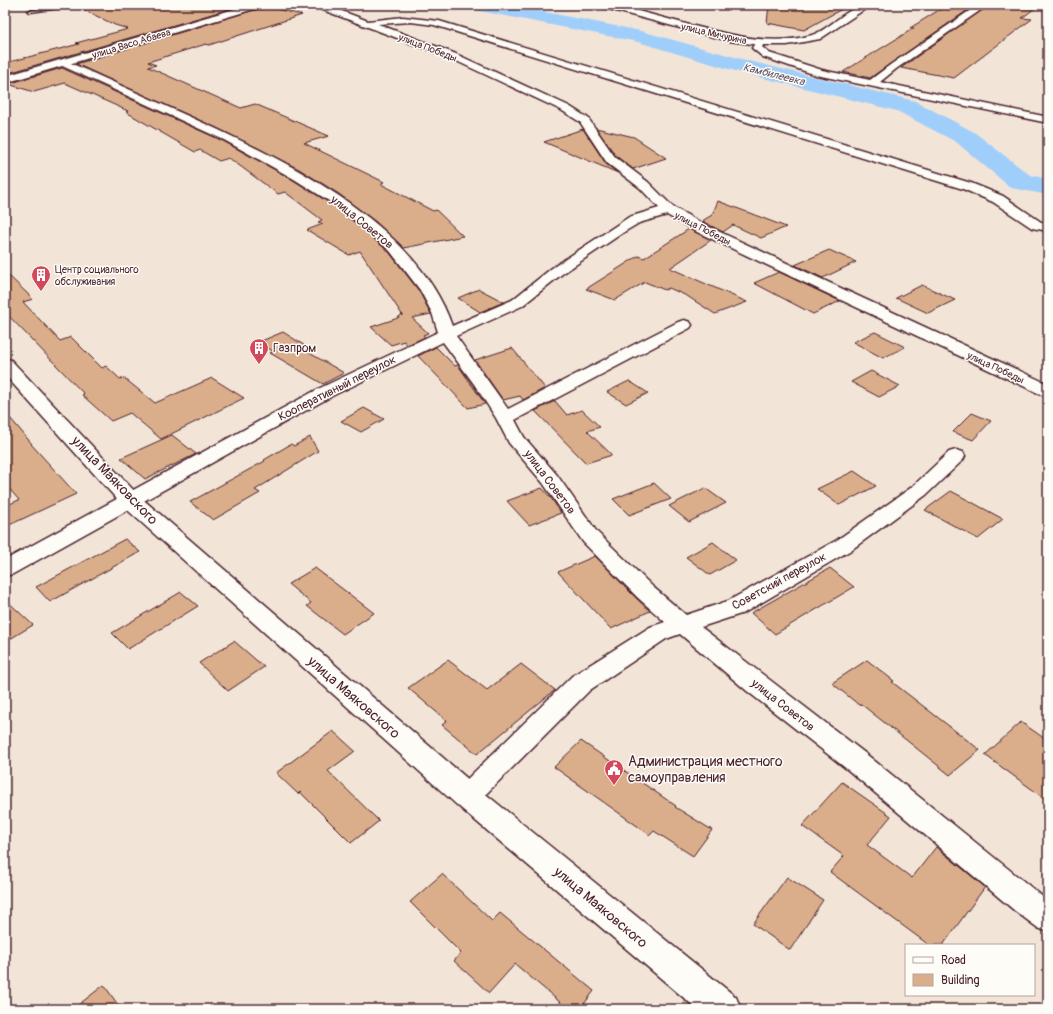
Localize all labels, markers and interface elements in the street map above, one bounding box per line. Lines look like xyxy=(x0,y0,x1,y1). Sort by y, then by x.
street label: улица Мичурина xyxy=(679,20,748,47)
street label: улица Васо Абаева xyxy=(90,26,172,62)
street label: улица Победы xyxy=(396,31,459,65)
water label: Камбилеевка xyxy=(742,61,807,89)
street label: улица Советов xyxy=(326,192,396,252)
street label: улица Победы xyxy=(672,209,733,248)
building icon: Центр социального обслуживания xyxy=(30,264,52,292)
place label: Центр социального обслуживания xyxy=(55,264,139,288)
building icon: Газпром xyxy=(248,337,270,365)
place label: Газпром xyxy=(273,341,316,356)
street label: улица Победы xyxy=(964,349,1026,386)
street label: Кооперативный переулок xyxy=(276,352,399,425)
street label: улица Маяковского xyxy=(67,432,162,529)
street label: улица Советов xyxy=(520,446,579,517)
street label: Советский переулок xyxy=(730,549,829,614)
street label: улица Маяковского xyxy=(303,652,404,742)
street label: улица Советов xyxy=(747,675,818,735)
place label: Администрация местного самоуправления xyxy=(628,753,783,786)
public building icon: Администрация местного самоуправления xyxy=(603,758,625,786)
street label: улица Маяковского xyxy=(550,863,651,952)
legend xyxy=(905,944,1035,996)
text: Road xyxy=(941,953,966,968)
text: Building xyxy=(941,973,980,988)

